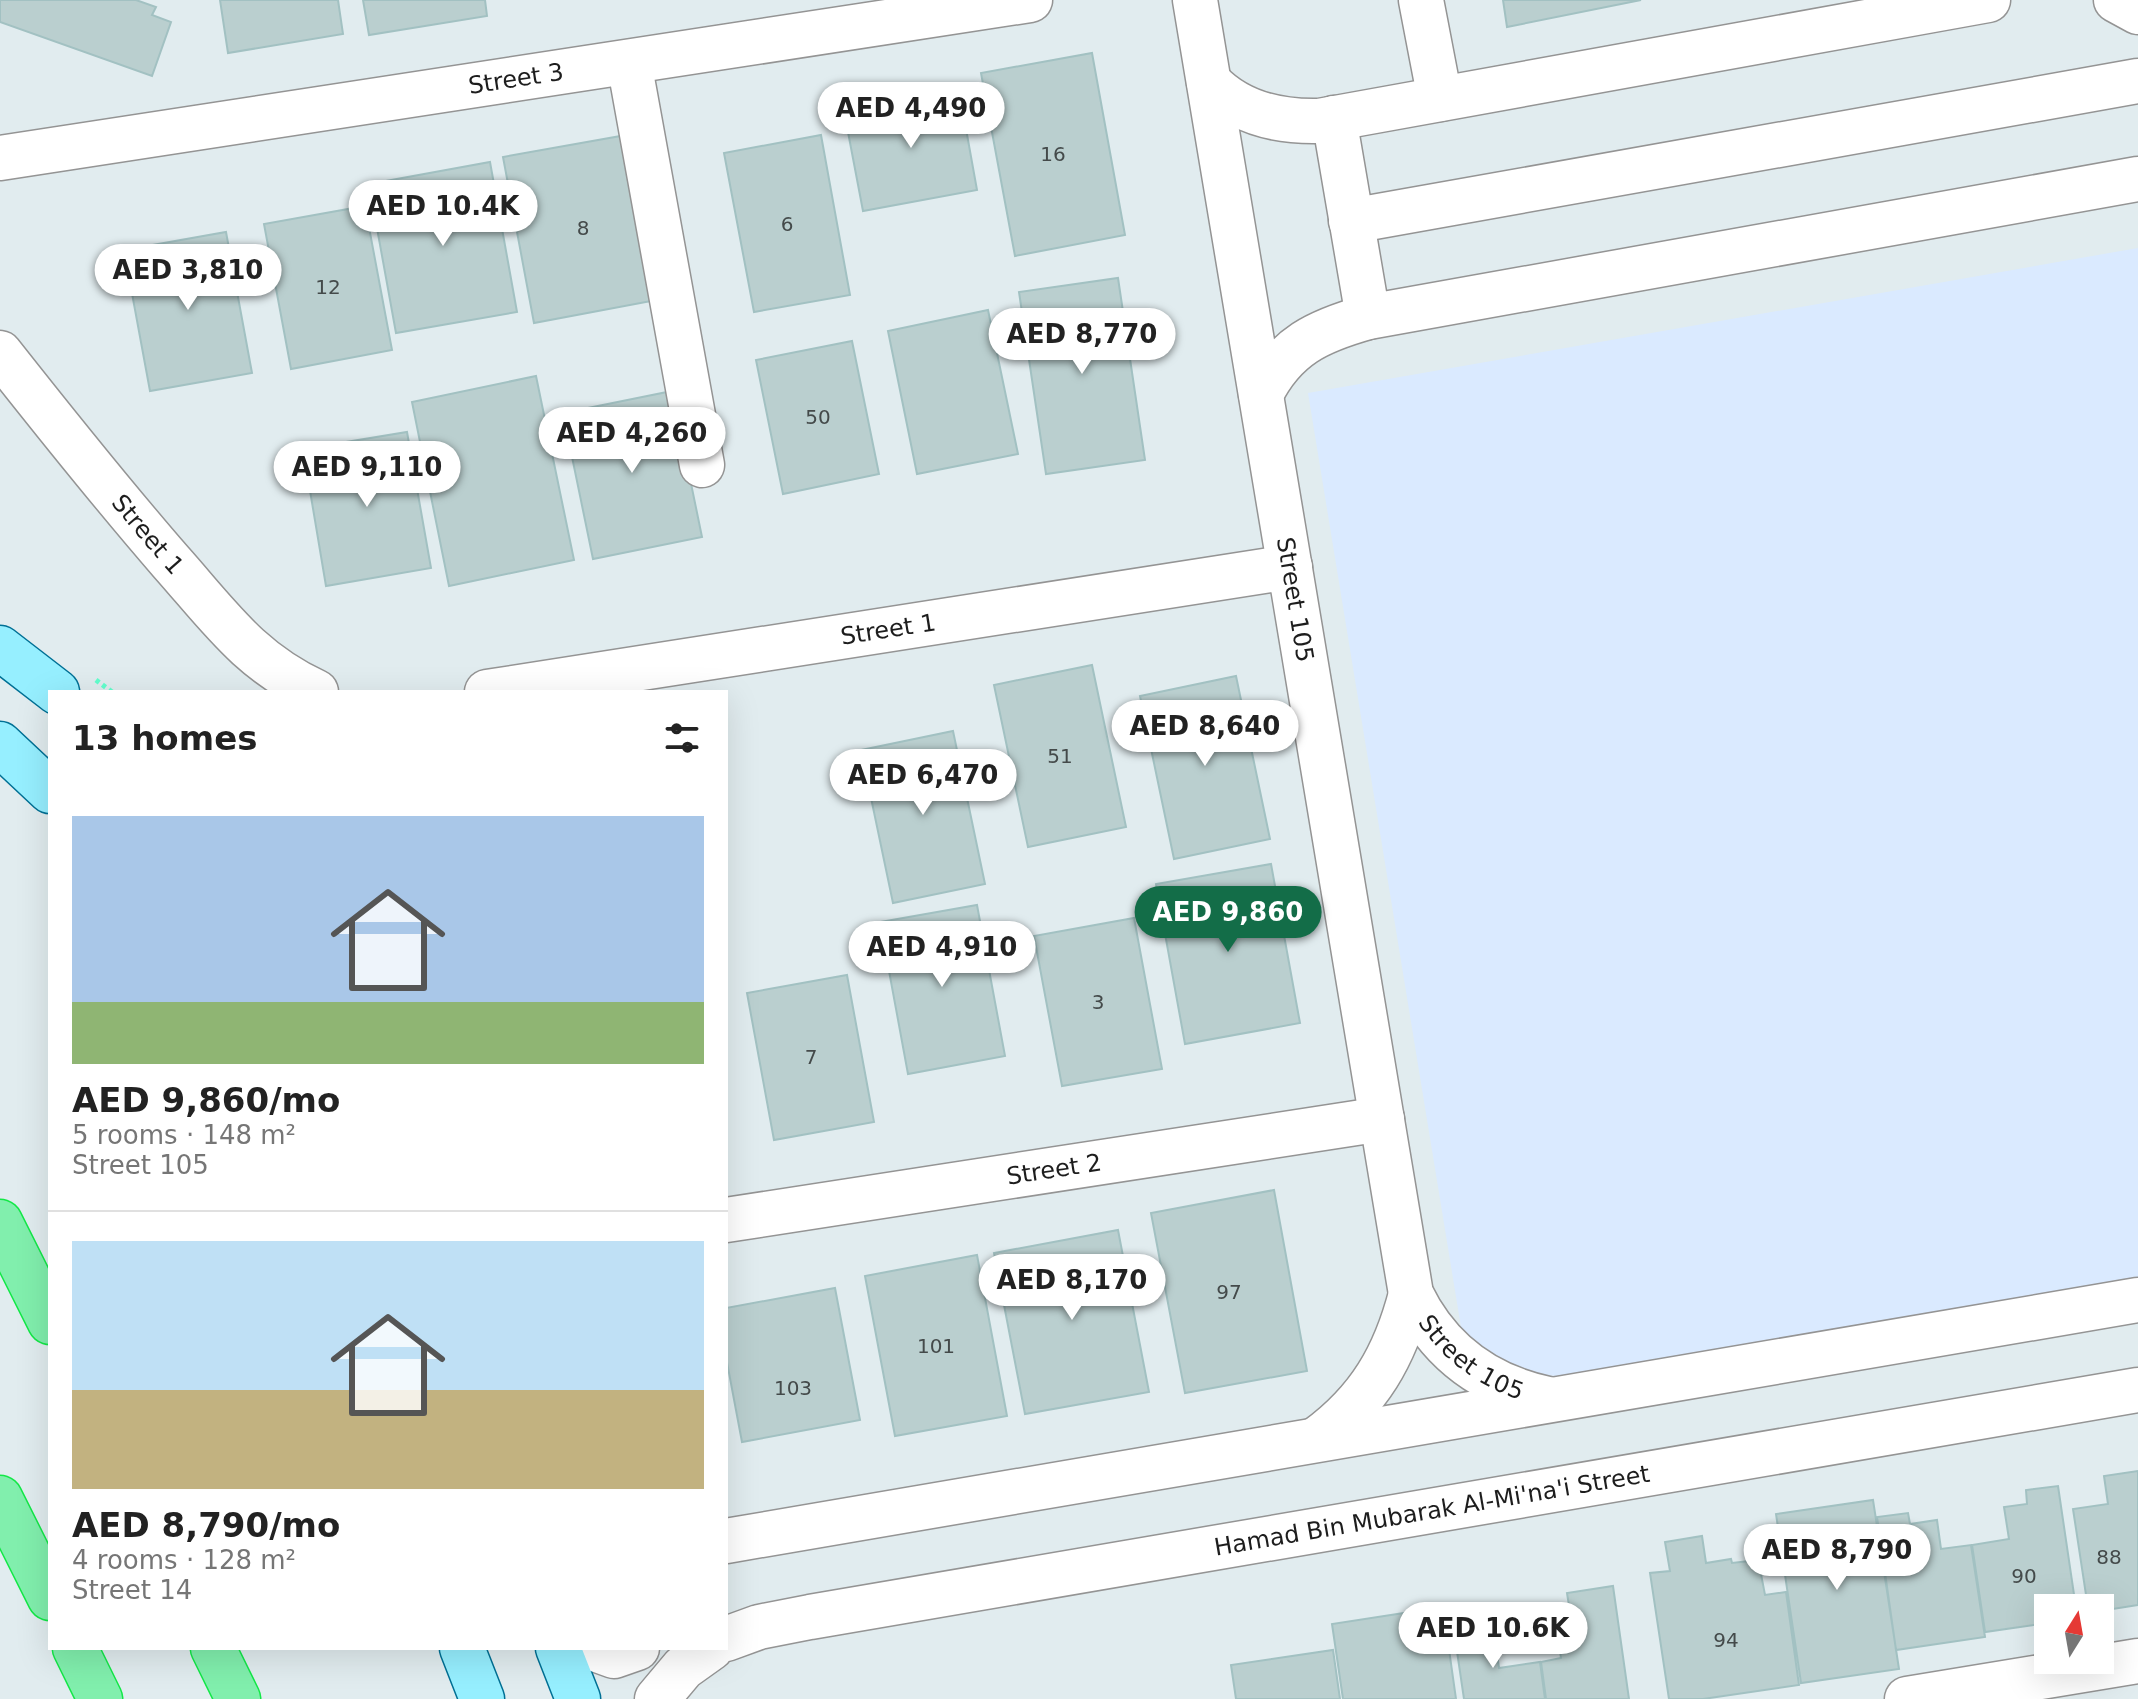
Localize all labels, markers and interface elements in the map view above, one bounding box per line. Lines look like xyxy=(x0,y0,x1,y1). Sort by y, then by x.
street label: Street 3 xyxy=(466,58,565,100)
pin: AED 4,490 xyxy=(819,82,1003,150)
text: AED 4,490 xyxy=(836,93,986,123)
house number: 16 xyxy=(1040,142,1066,166)
pin: AED 10.4K xyxy=(351,180,535,248)
text: AED 10.4K xyxy=(367,191,519,221)
house number: 6 xyxy=(781,212,793,236)
house number: 8 xyxy=(577,216,589,240)
pin: AED 3,810 xyxy=(96,244,280,312)
text: AED 3,810 xyxy=(113,255,263,285)
house number: 12 xyxy=(315,275,341,299)
pin: AED 8,770 xyxy=(990,308,1174,376)
text: AED 8,770 xyxy=(1007,319,1157,349)
house number: 50 xyxy=(805,405,831,429)
pin: AED 4,260 xyxy=(540,407,724,475)
text: AED 4,260 xyxy=(557,418,707,448)
pin: AED 9,110 xyxy=(275,441,459,509)
text: AED 9,110 xyxy=(292,452,442,482)
street label: Street 1 xyxy=(106,489,189,580)
street label: Street 105 xyxy=(1271,535,1319,664)
street label: Street 1 xyxy=(839,608,938,651)
pin: AED 8,640 xyxy=(1113,700,1297,768)
text: AED 8,640 xyxy=(1130,711,1280,741)
icon: filters xyxy=(660,716,704,760)
text: 13 homes xyxy=(72,718,257,758)
house number: 51 xyxy=(1047,744,1073,768)
pin: AED 6,470 xyxy=(831,749,1015,817)
text: AED 6,470 xyxy=(848,760,998,790)
icon: home xyxy=(316,868,460,1012)
pin: AED 9,860 xyxy=(1136,886,1320,954)
text: AED 9,860 xyxy=(1153,897,1303,927)
pin: AED 4,910 xyxy=(850,921,1034,989)
text: AED 4,910 xyxy=(867,932,1017,962)
house number: 3 xyxy=(1092,990,1104,1014)
house number: 7 xyxy=(805,1045,817,1069)
text: AED 9,860/mo xyxy=(72,1080,340,1120)
text: 5 rooms · 148 m² xyxy=(72,1120,296,1150)
street label: Street 2 xyxy=(1005,1148,1104,1191)
text: Street 105 xyxy=(72,1150,209,1180)
pin: AED 8,170 xyxy=(980,1254,1164,1322)
text: AED 8,170 xyxy=(997,1265,1147,1295)
house number: 97 xyxy=(1216,1280,1242,1304)
icon: home xyxy=(316,1293,460,1437)
street label: Street 105 xyxy=(1413,1309,1528,1406)
house number: 101 xyxy=(917,1334,955,1358)
house number: 103 xyxy=(774,1376,812,1400)
street label: Hamad Bin Mubarak Al-Mi'na'i Street xyxy=(1212,1460,1652,1562)
text: AED 8,790/mo xyxy=(72,1505,340,1545)
pin: AED 8,790 xyxy=(1745,1524,1929,1592)
text: AED 8,790 xyxy=(1762,1535,1912,1565)
text: 4 rooms · 128 m² xyxy=(72,1545,296,1575)
house number: 88 xyxy=(2096,1545,2122,1569)
house number: 90 xyxy=(2011,1564,2037,1588)
text: Street 14 xyxy=(72,1575,192,1605)
north arrow xyxy=(2034,1594,2114,1674)
map controls xyxy=(2034,1594,2114,1674)
pin: AED 10.6K xyxy=(1401,1602,1585,1670)
text: AED 10.6K xyxy=(1417,1613,1569,1643)
house number: 94 xyxy=(1713,1628,1739,1652)

